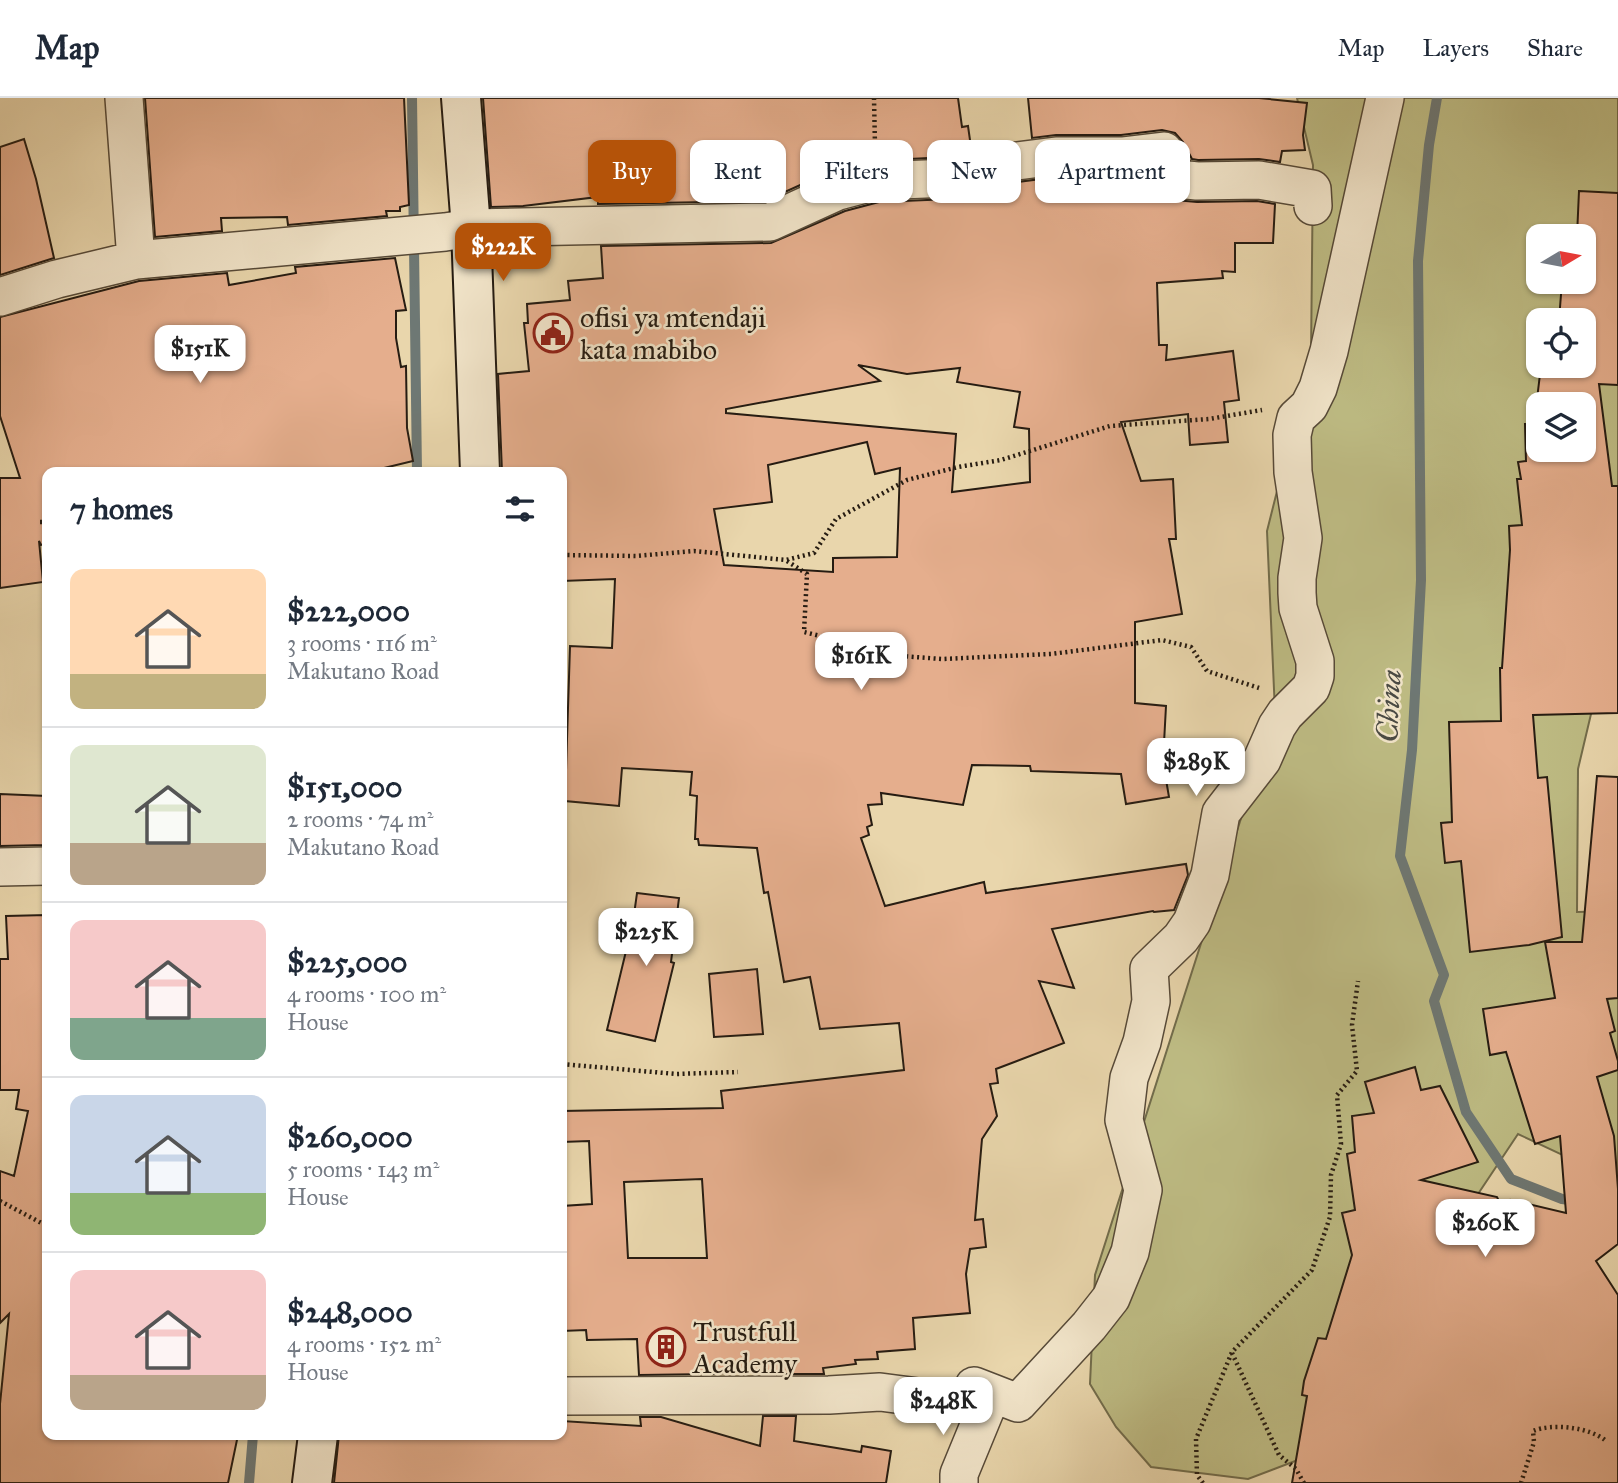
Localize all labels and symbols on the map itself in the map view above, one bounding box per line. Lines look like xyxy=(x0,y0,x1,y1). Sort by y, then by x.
pin: $222K xyxy=(454,223,552,283)
north arrow xyxy=(1526,224,1596,294)
place label: ofisi ya mtendaji kata mabibo xyxy=(580,300,766,367)
public building icon: ofisi ya mtendaji kata mabibo xyxy=(532,312,574,354)
pin: $151K xyxy=(151,326,249,385)
pin: $161K xyxy=(812,632,910,692)
water label: China xyxy=(1369,668,1409,744)
pin: $289K xyxy=(1147,738,1245,798)
pin: $225K xyxy=(597,908,695,968)
pin: $260K xyxy=(1436,1200,1534,1259)
place label: Trustfull Academy xyxy=(692,1314,798,1381)
building icon: Trustfull Academy xyxy=(645,1326,687,1368)
pin: $248K xyxy=(894,1378,992,1437)

